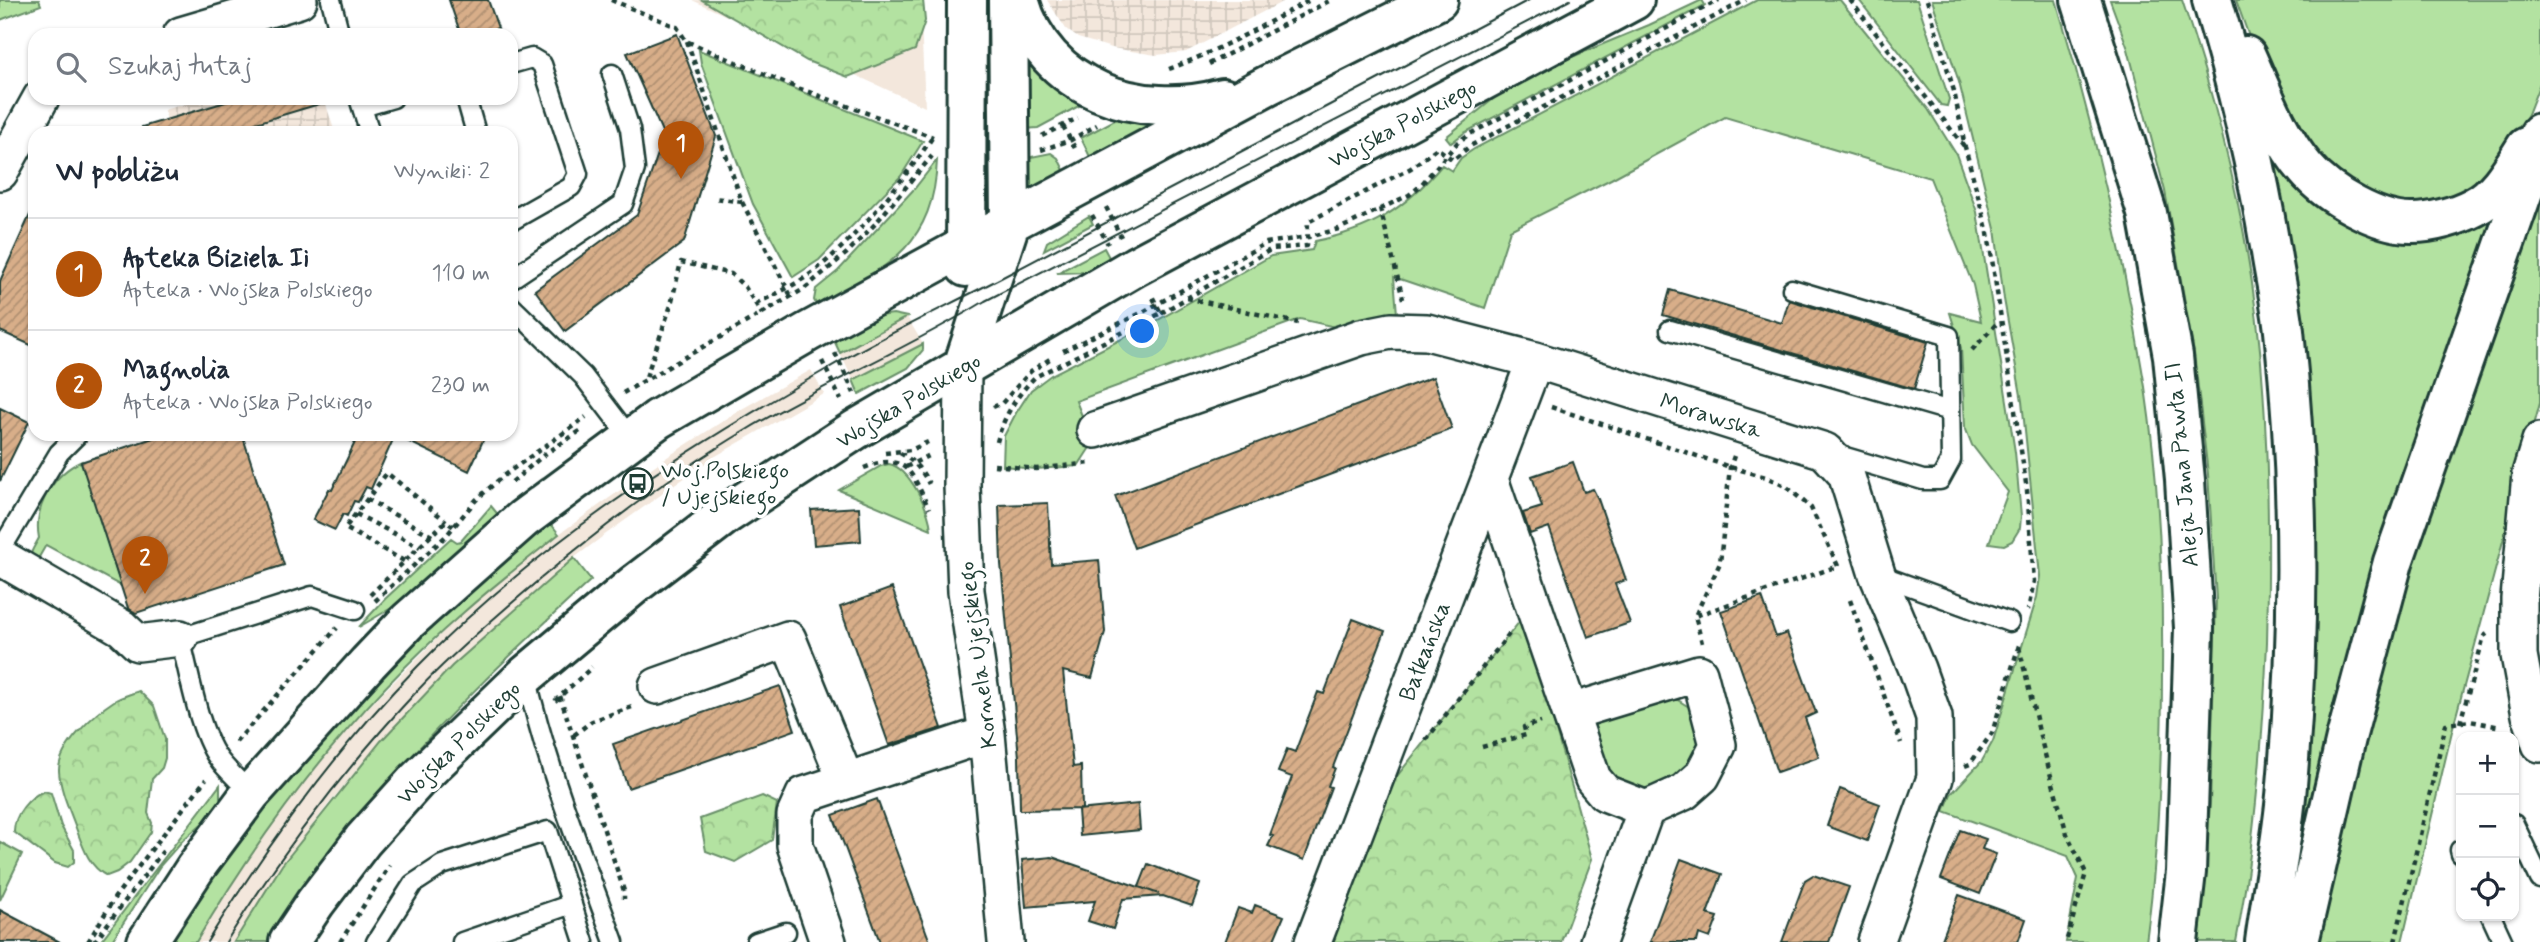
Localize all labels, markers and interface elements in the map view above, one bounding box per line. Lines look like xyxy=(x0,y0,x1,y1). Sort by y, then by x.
search box xyxy=(28,28,518,105)
icon: search xyxy=(52,48,90,86)
text: Szukaj tutaj xyxy=(108,50,252,84)
street label: Wojska Polskiego xyxy=(1324,73,1483,178)
pin: 1 xyxy=(658,121,704,179)
text: W pobliżu xyxy=(56,152,179,191)
text: Wyniki: 2 xyxy=(394,157,490,187)
text: Apteka Biziela Ii xyxy=(123,242,309,276)
text: 1 xyxy=(74,259,84,289)
text: 110 m xyxy=(431,259,490,289)
text: Apteka · Wojska Polskiego xyxy=(123,276,373,306)
your location xyxy=(1125,314,1159,348)
street label: Wojska Polskiego xyxy=(831,347,988,458)
text: Magnolia xyxy=(123,354,230,388)
street label: Aleja Jana Pawła II xyxy=(2159,361,2207,568)
text: 2 xyxy=(73,371,85,401)
text: 230 m xyxy=(431,371,490,401)
street label: Morawska xyxy=(1656,387,1765,447)
text: Apteka · Wojska Polskiego xyxy=(123,388,373,418)
place label: Woj.Polskiego / Ujejskiego xyxy=(661,457,789,515)
bus stop icon: Woj.Polskiego / Ujejskiego xyxy=(621,466,655,500)
pin: 2 xyxy=(122,536,168,594)
street label: Kornela Ujejskiego xyxy=(953,559,1007,750)
street label: Bałkańska xyxy=(1393,598,1459,706)
street label: Wojska Polskiego xyxy=(391,675,529,813)
map controls xyxy=(2456,732,2519,921)
button: + xyxy=(2456,732,2519,795)
button: − xyxy=(2456,795,2519,858)
button: locate xyxy=(2456,858,2519,921)

